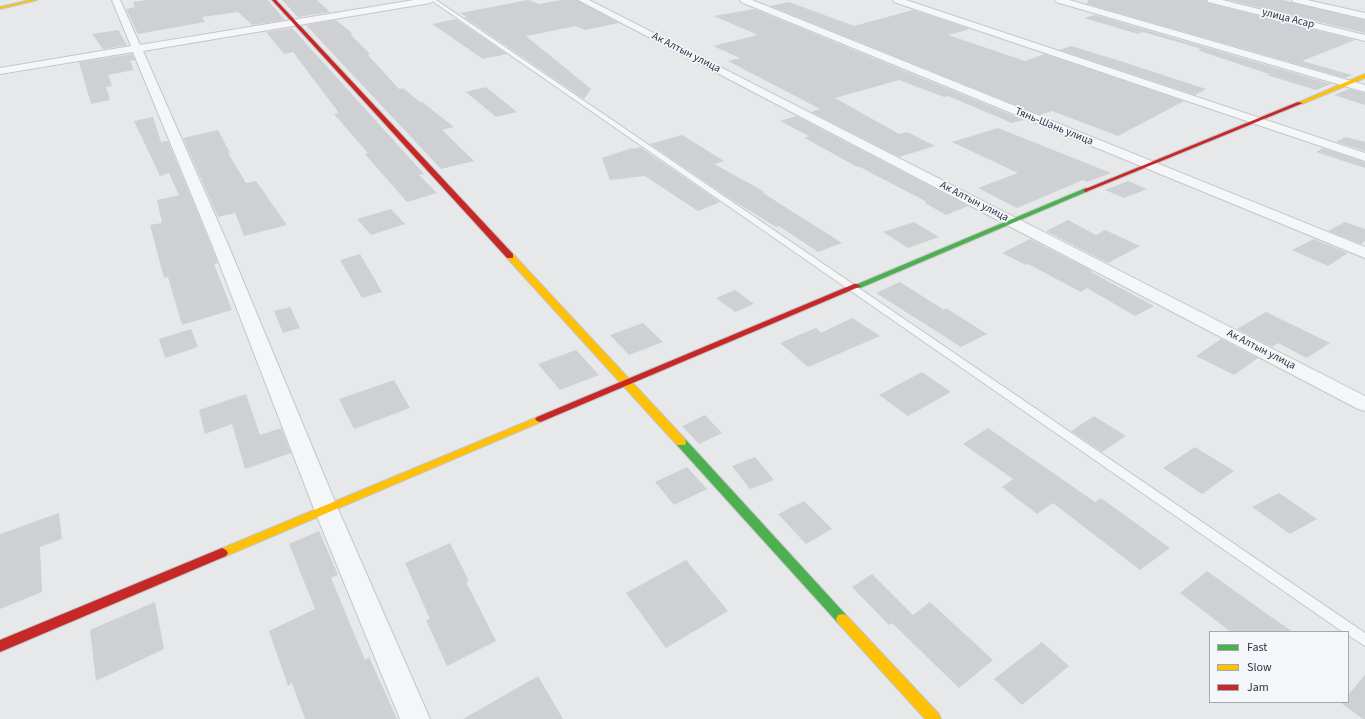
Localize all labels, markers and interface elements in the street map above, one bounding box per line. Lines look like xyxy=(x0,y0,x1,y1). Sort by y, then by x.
street label: улица Асар xyxy=(1260,6,1316,32)
street label: Ак Алтын улица xyxy=(649,30,723,76)
street label: Тянь-Шань улица xyxy=(1013,105,1095,149)
street label: Ак Алтын улица xyxy=(937,179,1011,225)
street label: Ак Алтын улица xyxy=(1224,327,1298,373)
legend xyxy=(1209,631,1349,703)
text: Fast xyxy=(1247,639,1267,656)
text: Slow xyxy=(1247,659,1272,676)
text: Jam xyxy=(1247,679,1269,696)

